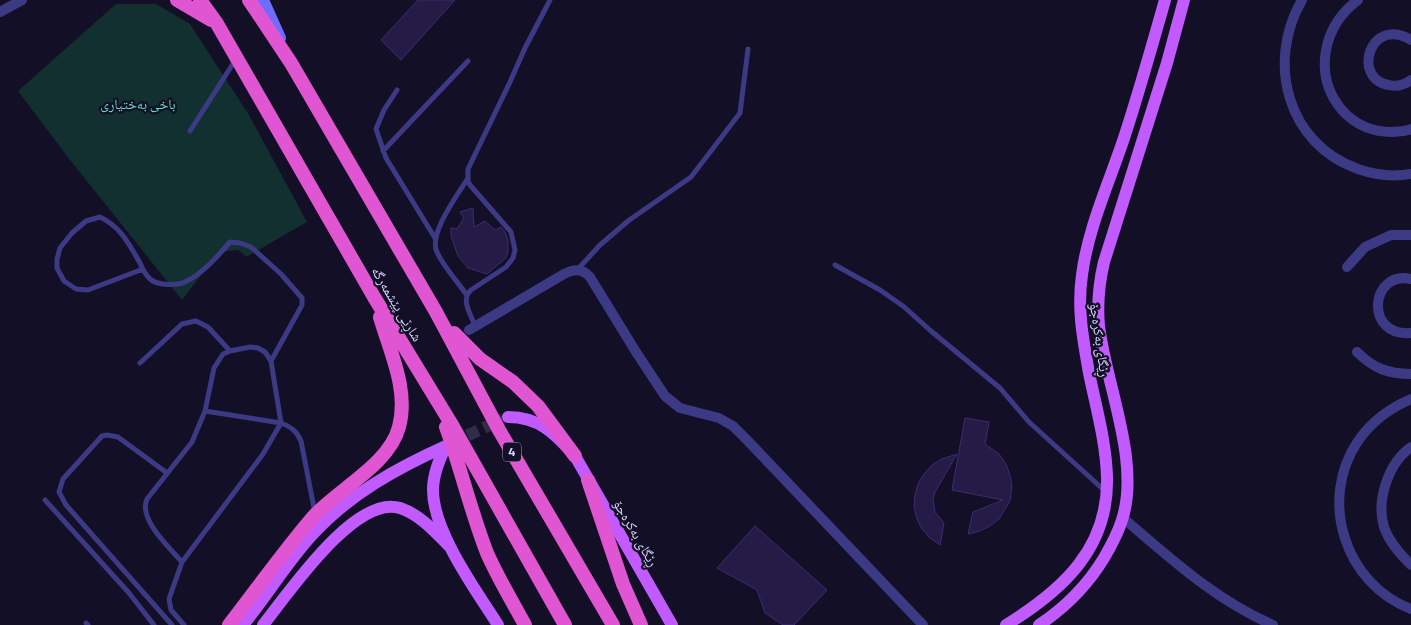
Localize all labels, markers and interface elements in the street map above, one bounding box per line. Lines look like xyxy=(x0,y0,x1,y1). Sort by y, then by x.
park label: باخی بەختیاری xyxy=(100,95,176,113)
street label: شاڕێی پێشمەرگە xyxy=(365,263,426,346)
street label: ڕێگای بەکرەجۆ xyxy=(1083,302,1114,379)
road number: 4 xyxy=(503,442,521,462)
street label: ڕێگای بەکرەجۆ xyxy=(607,496,662,571)

